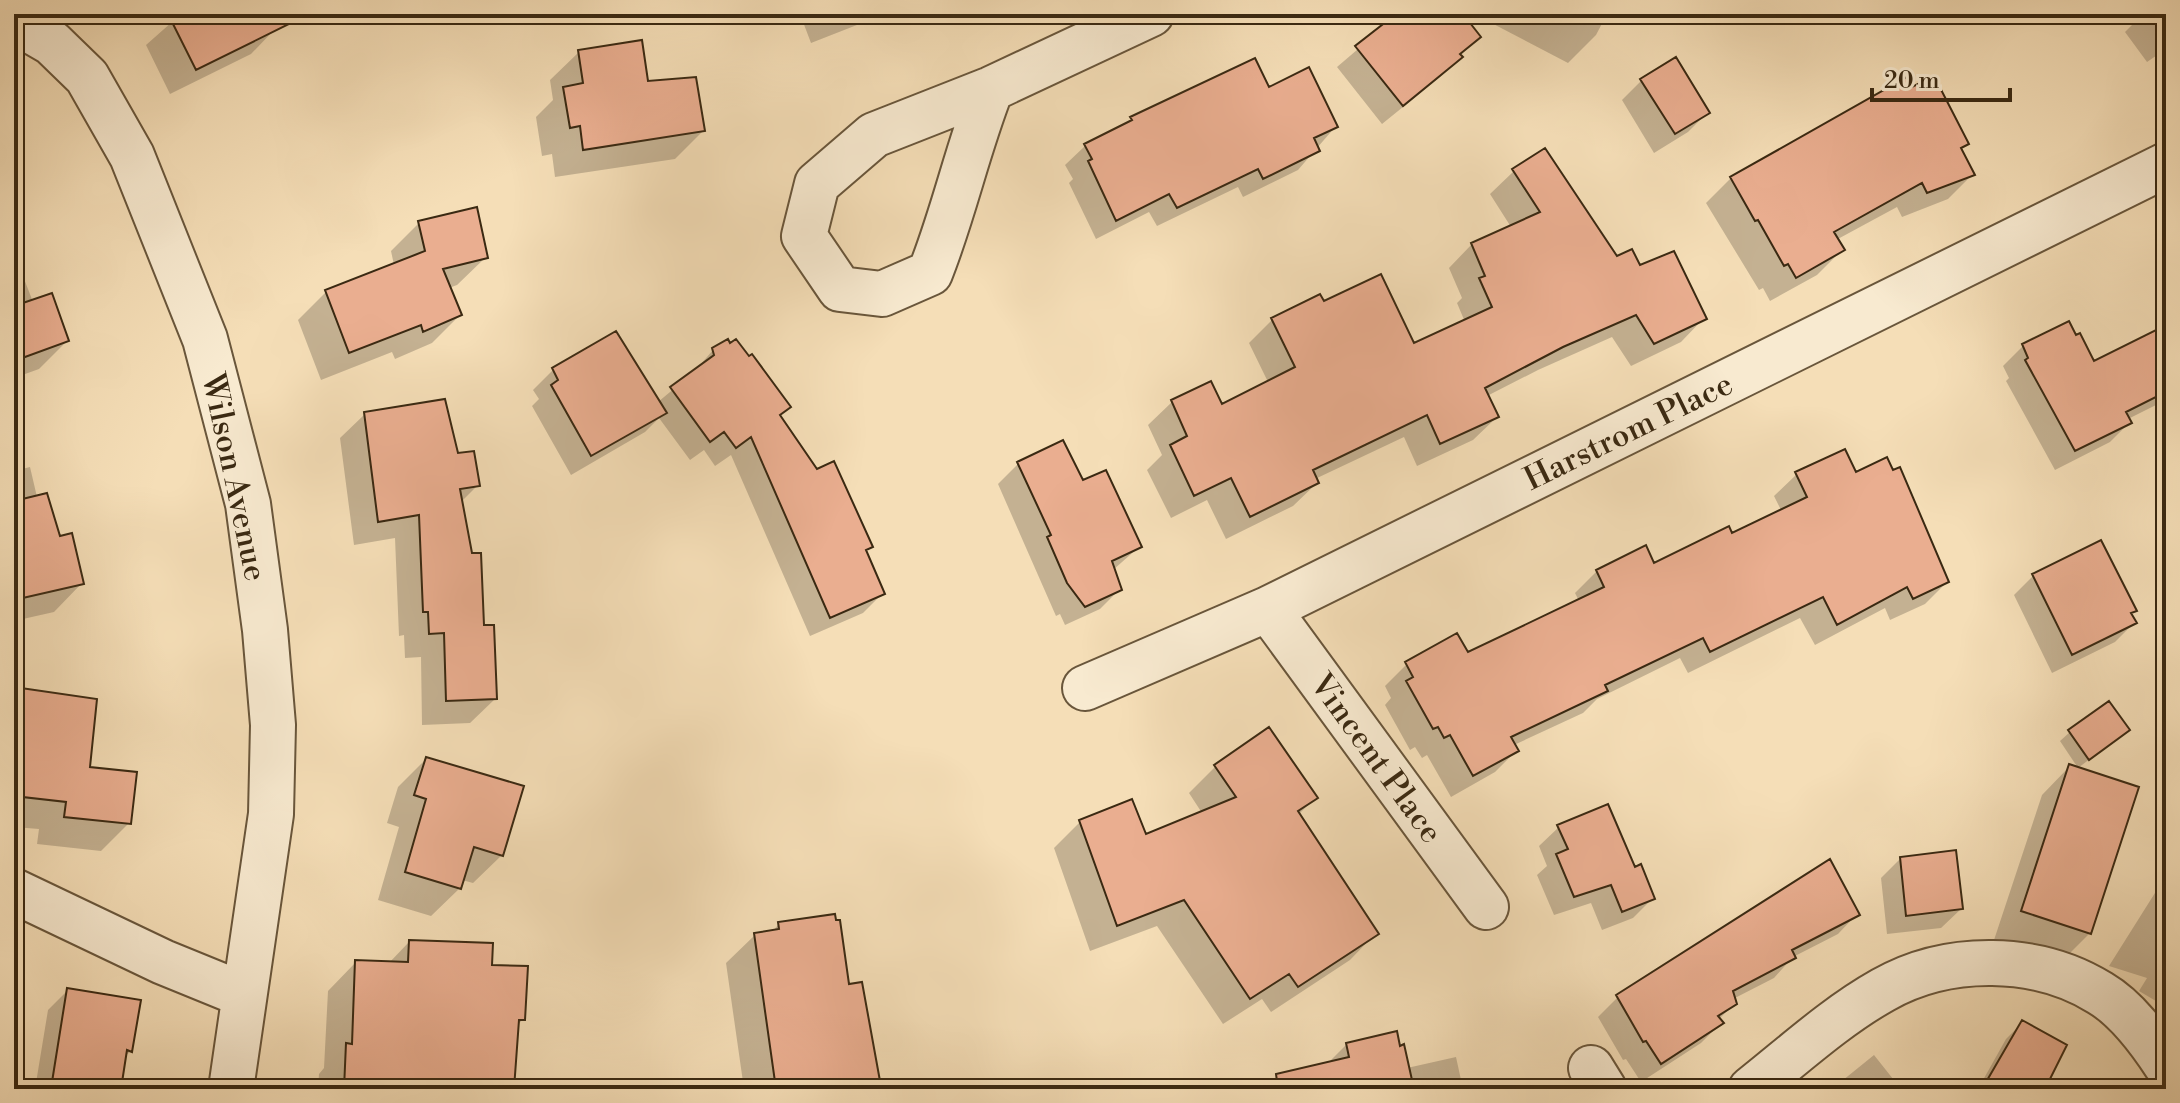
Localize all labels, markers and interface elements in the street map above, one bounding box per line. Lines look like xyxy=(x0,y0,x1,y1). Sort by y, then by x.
scale bar xyxy=(1872,52,2010,102)
text: 20 m xyxy=(1884,66,1940,96)
street label: Harstrom Place xyxy=(1518,364,1739,500)
street label: Wilson Avenue xyxy=(192,369,276,585)
street label: Vincent Place xyxy=(1301,665,1451,851)

